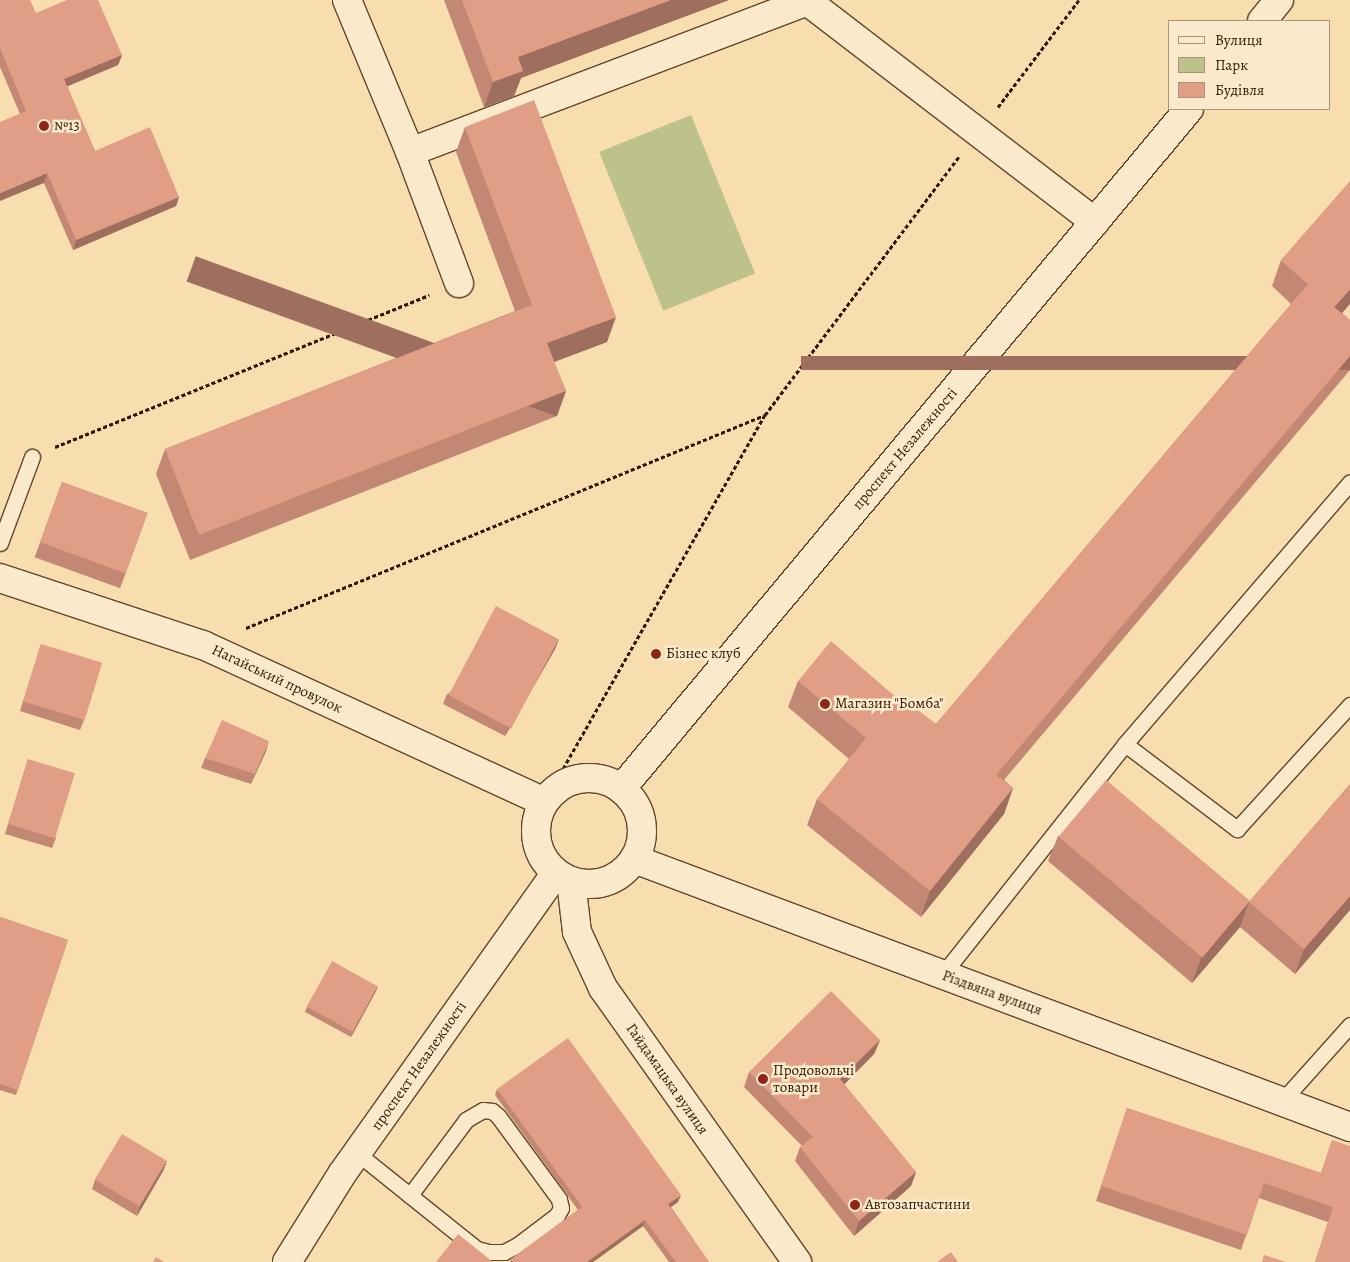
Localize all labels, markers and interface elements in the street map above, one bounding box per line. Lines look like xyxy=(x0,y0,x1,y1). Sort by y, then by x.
legend xyxy=(1168,20,1330,110)
text: Вулиця xyxy=(1215,30,1262,50)
text: Парк xyxy=(1215,55,1248,75)
text: Будівля xyxy=(1215,80,1264,100)
place label: №13 xyxy=(54,117,80,135)
marker: №13 xyxy=(38,120,50,132)
street label: проспект Незалежності xyxy=(849,384,961,514)
street label: Нагайський провулок xyxy=(209,641,345,717)
place label: Бізнес клуб xyxy=(666,645,741,663)
marker: Бізнес клуб xyxy=(650,648,662,660)
place label: Магазин "Бомба" xyxy=(835,695,944,713)
marker: Магазин "Бомба" xyxy=(819,698,831,710)
street label: Різдвяна вулиця xyxy=(940,967,1044,1019)
street label: проспект Незалежності xyxy=(368,998,470,1134)
street label: Гайдамацька вулиця xyxy=(622,1020,712,1138)
place label: Продовольчі товари xyxy=(773,1061,854,1096)
marker: Продовольчі товари xyxy=(757,1073,769,1085)
place label: Автозапчастини xyxy=(865,1196,970,1214)
marker: Автозапчастини xyxy=(849,1199,861,1211)

